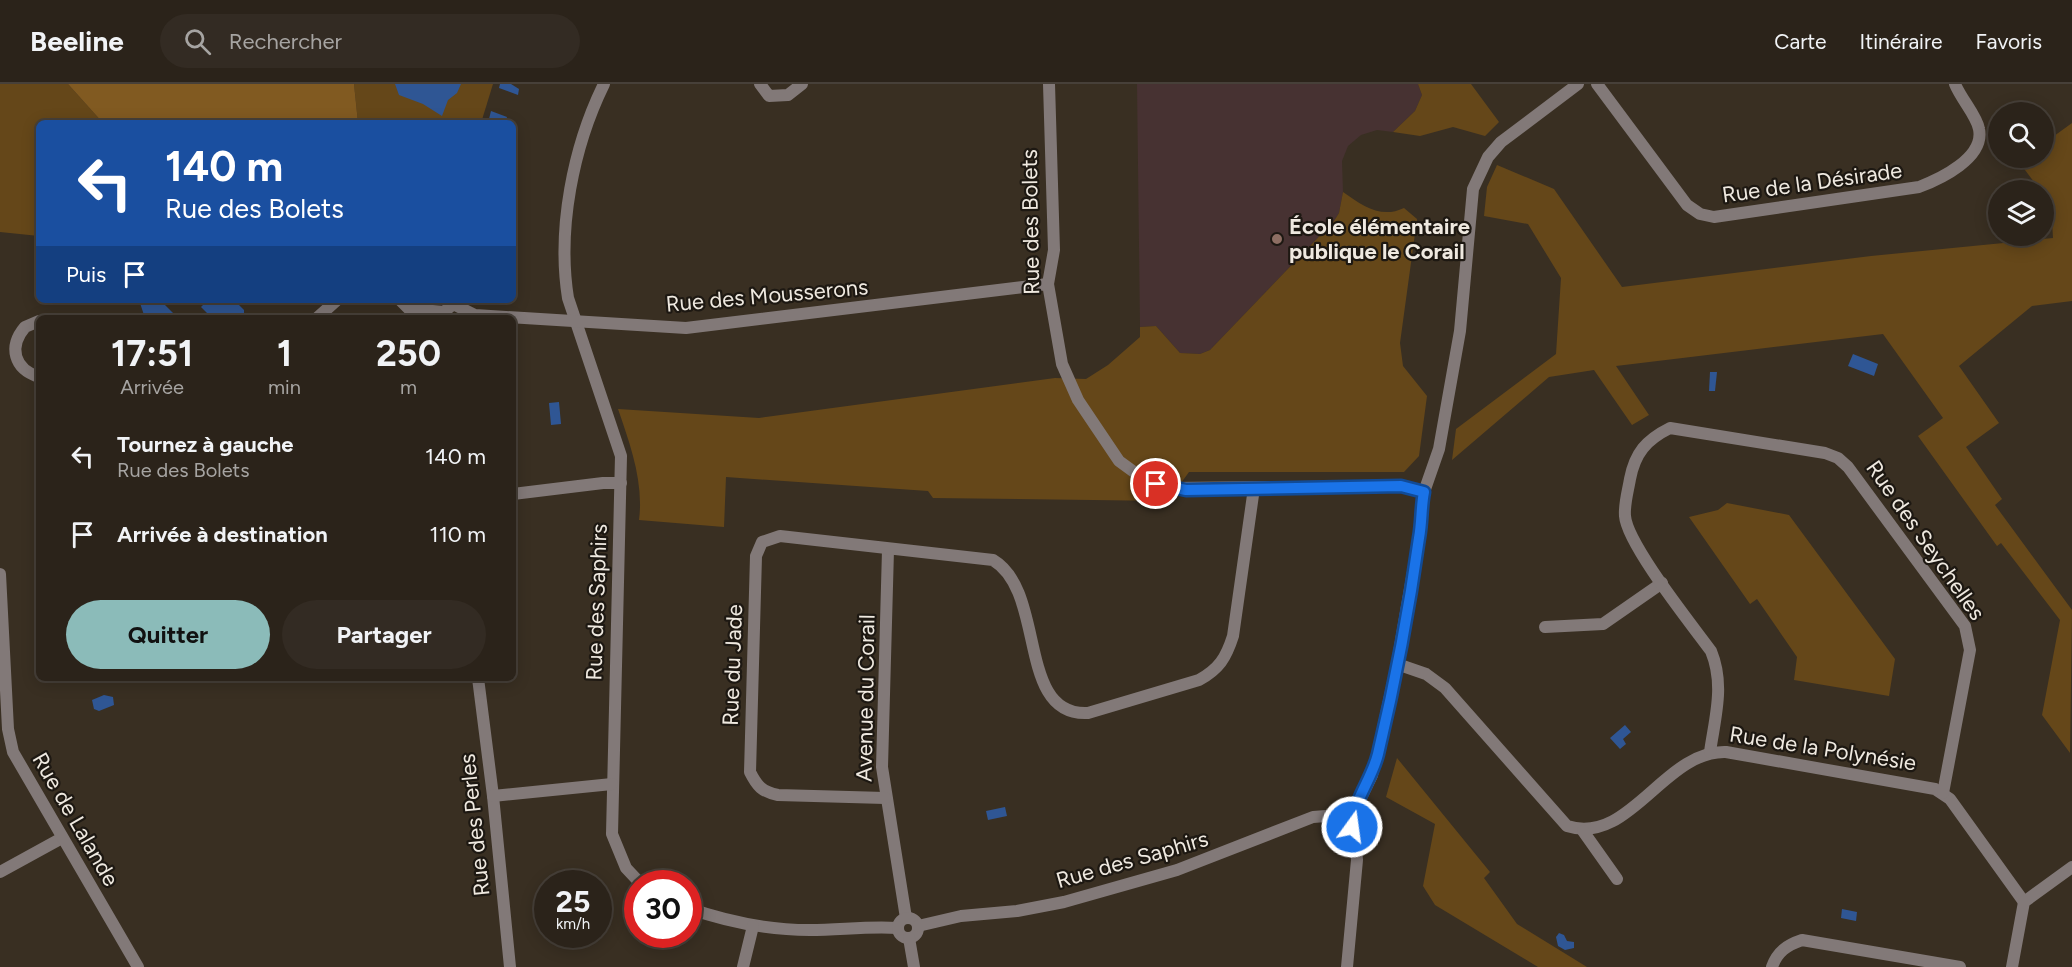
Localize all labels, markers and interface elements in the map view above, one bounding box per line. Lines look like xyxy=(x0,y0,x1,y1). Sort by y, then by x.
search box xyxy=(160,14,580,68)
text: Beeline xyxy=(30,24,124,58)
icon: search xyxy=(181,25,214,58)
text: Rechercher xyxy=(229,28,342,55)
text: Carte xyxy=(1774,29,1827,54)
text: Itinéraire xyxy=(1860,29,1943,54)
text: Favoris xyxy=(1976,29,2042,54)
map controls xyxy=(1988,102,2054,246)
button: search xyxy=(1988,102,2054,168)
text: 140 m xyxy=(165,141,283,192)
icon: left xyxy=(66,144,144,222)
street label: Rue des Bolets xyxy=(1016,149,1045,295)
street label: Rue de la Désirade xyxy=(1720,157,1904,208)
button: layers xyxy=(1988,180,2054,246)
text: Rue des Bolets xyxy=(165,192,344,225)
place label: École élémentaire publique le Corail xyxy=(1289,213,1470,265)
marker: École élémentaire publique le Corail xyxy=(1270,232,1284,246)
icon: arrive xyxy=(118,258,151,291)
text: Puis xyxy=(66,261,106,288)
street label: Rue des Mousserons xyxy=(665,273,869,318)
text: 17:51 xyxy=(111,332,193,375)
text: 1 xyxy=(277,332,292,375)
text: 250 xyxy=(376,332,441,375)
text: Arrivée xyxy=(120,375,184,399)
text: min xyxy=(268,375,301,399)
text: m xyxy=(400,375,417,399)
text: Tournez à gauche xyxy=(117,431,293,458)
icon: left xyxy=(66,440,99,473)
text: 140 m xyxy=(425,443,486,470)
street label: Rue des Seychelles xyxy=(1860,455,1991,625)
text: Rue des Bolets xyxy=(117,458,249,482)
pin xyxy=(1130,458,1181,509)
icon: arrive xyxy=(1139,467,1172,500)
icon: arrive xyxy=(66,518,99,551)
text: Arrivée à destination xyxy=(117,521,328,548)
text: 110 m xyxy=(430,521,486,548)
street label: Rue des Saphirs xyxy=(580,523,613,681)
button: Quitter xyxy=(66,600,270,669)
button: Partager xyxy=(282,600,486,669)
street label: Rue du Jade xyxy=(717,604,748,726)
street label: Avenue du Corail xyxy=(851,614,880,782)
street label: Rue de la Polynésie xyxy=(1728,720,1918,777)
street label: Rue de Lalande xyxy=(26,748,125,891)
street label: Rue des Perles xyxy=(454,752,495,898)
position arrow xyxy=(1320,795,1384,859)
street label: Rue des Saphirs xyxy=(1053,825,1211,894)
speed limit sign: 30 xyxy=(624,870,702,948)
text: 25 xyxy=(556,883,590,920)
text: km/h xyxy=(556,915,590,933)

